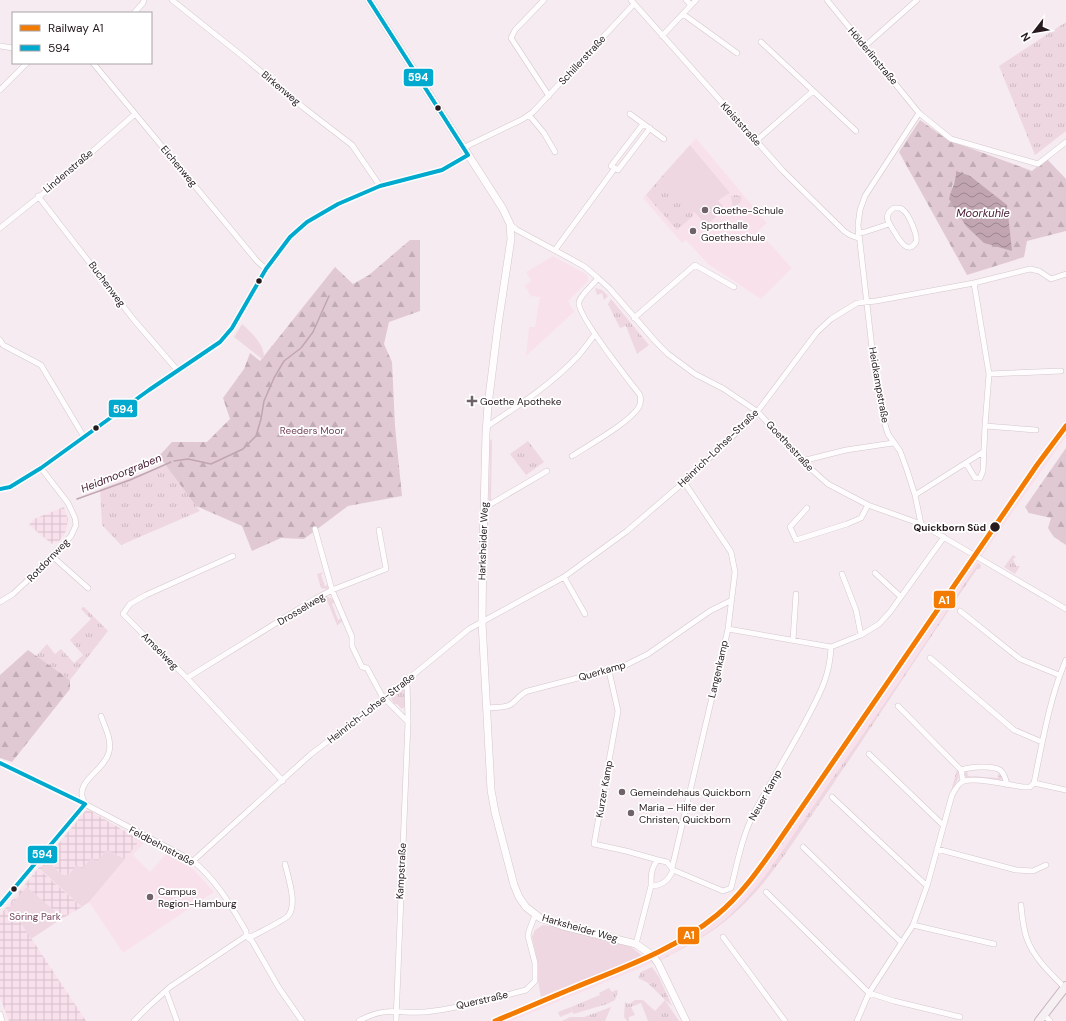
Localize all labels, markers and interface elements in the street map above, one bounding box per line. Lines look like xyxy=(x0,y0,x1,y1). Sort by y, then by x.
legend xyxy=(12,12,152,64)
north arrow xyxy=(1014,12,1054,52)
text: Railway A1 xyxy=(48,20,104,36)
street label: Hölderlinstraße xyxy=(845,25,901,88)
text: N xyxy=(1017,30,1033,44)
street label: Schillerstraße xyxy=(556,32,609,88)
text: 594 xyxy=(48,40,70,56)
street label: Birkenweg xyxy=(259,68,303,108)
line badge: 594 xyxy=(403,68,434,87)
text: 594 xyxy=(408,70,428,84)
street label: Kleiststraße xyxy=(718,99,764,149)
unlabelled marker xyxy=(433,103,443,113)
street label: Eichenweg xyxy=(158,143,200,189)
street label: Lindenstraße xyxy=(40,146,96,196)
place label: Goethe-Schule xyxy=(713,204,784,217)
marker: Goethe-Schule xyxy=(700,205,710,215)
water label: Moorkuhle xyxy=(956,206,1010,220)
place label: Sporthalle Goetheschule xyxy=(701,219,766,244)
marker: Sporthalle Goetheschule xyxy=(688,226,698,236)
street label: Buchenweg xyxy=(86,259,128,310)
unlabelled marker xyxy=(254,276,264,286)
street label: Heidkampstraße xyxy=(866,346,892,424)
place label: Goethe Apotheke xyxy=(480,395,562,408)
marker: Goethe Apotheke xyxy=(467,396,477,406)
line badge: 594 xyxy=(108,399,138,418)
text: 594 xyxy=(113,402,133,416)
street label: Heinrich-Lohse-Straße xyxy=(675,406,761,490)
street label: Goethestraße xyxy=(763,418,817,474)
unlabelled marker xyxy=(91,423,101,433)
park label: Reeders Moor xyxy=(280,424,344,437)
water label: Heidmoorgraben xyxy=(79,450,163,496)
street label: Harksheider Weg xyxy=(475,501,491,580)
marker: Quickborn Süd xyxy=(988,520,1002,534)
place label: Quickborn Süd xyxy=(913,521,986,534)
street label: Rotdornweg xyxy=(24,535,72,584)
street label: Drosselweg xyxy=(275,590,327,628)
line badge: A1 xyxy=(933,590,956,609)
text: A1 xyxy=(938,593,950,607)
street label: Amselweg xyxy=(139,630,182,673)
street label: Langenkamp xyxy=(705,639,731,699)
street label: Querkamp xyxy=(577,658,627,684)
street label: Heinrich-Lohse-Straße xyxy=(325,670,418,746)
street label: Kurzer Kamp xyxy=(593,759,615,819)
street label: Neuer Kamp xyxy=(746,767,784,823)
place label: Gemeindehaus Quickborn xyxy=(630,786,751,799)
marker: Gemeindehaus Quickborn xyxy=(617,787,627,797)
place label: Maria – Hilfe der Christen, Quickborn xyxy=(639,801,731,826)
marker: Maria – Hilfe der Christen, Quickborn xyxy=(626,808,636,818)
street label: Feldbehnstraße xyxy=(127,823,197,869)
street label: Kampstraße xyxy=(393,842,409,899)
line badge: 594 xyxy=(27,845,58,864)
text: 594 xyxy=(32,847,52,861)
unlabelled marker xyxy=(9,884,19,894)
place label: Campus Region-Hamburg xyxy=(158,885,237,910)
marker: Campus Region-Hamburg xyxy=(145,892,155,902)
park label: Söring Park xyxy=(9,910,61,923)
street label: Harksheider Weg xyxy=(541,911,620,945)
line badge: A1 xyxy=(677,926,700,945)
text: A1 xyxy=(683,928,695,942)
street label: Querstraße xyxy=(455,988,510,1012)

